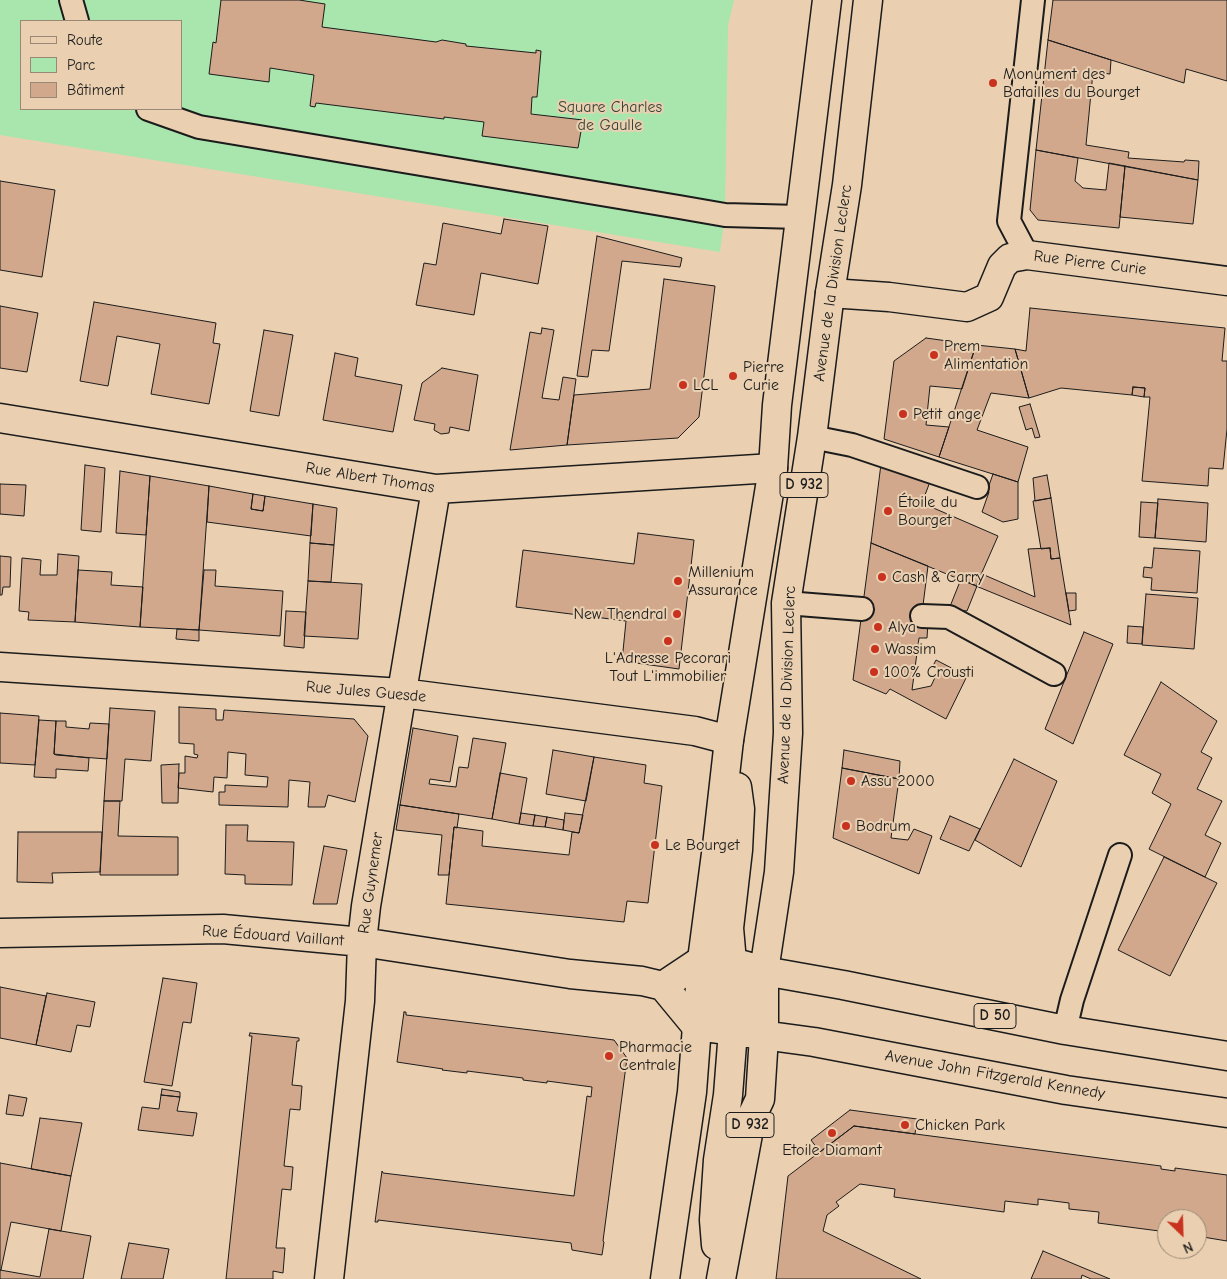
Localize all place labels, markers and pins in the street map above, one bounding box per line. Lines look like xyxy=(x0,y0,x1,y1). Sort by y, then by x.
place label: Monument des Batailles du Bourget xyxy=(1003,64,1140,102)
marker: Monument des Batailles du Bourget xyxy=(987,77,999,89)
place label: Prem Alimentation xyxy=(944,336,1028,374)
marker: Prem Alimentation xyxy=(928,349,940,361)
place label: Pierre Curie xyxy=(743,357,784,395)
marker: Pierre Curie xyxy=(727,370,739,382)
place label: LCL xyxy=(693,375,718,395)
marker: LCL xyxy=(677,379,689,391)
place label: Petit ange xyxy=(913,404,981,424)
marker: Petit ange xyxy=(897,408,909,420)
place label: Étoile du Bourget xyxy=(898,492,957,530)
marker: Étoile du Bourget xyxy=(882,505,894,517)
place label: Millenium Assurance xyxy=(688,562,758,600)
place label: Cash & Carry xyxy=(892,567,984,587)
marker: Cash & Carry xyxy=(876,571,888,583)
marker: Millenium Assurance xyxy=(672,575,684,587)
place label: New Thendral xyxy=(573,604,667,624)
marker: New Thendral xyxy=(671,608,683,620)
place label: Alya xyxy=(888,617,916,637)
marker: Alya xyxy=(872,621,884,633)
marker: L'Adresse Pecorari Tout L'immobilier xyxy=(662,635,674,647)
place label: Wassim xyxy=(885,639,936,659)
marker: Wassim xyxy=(869,643,881,655)
place label: L'Adresse Pecorari Tout L'immobilier xyxy=(605,648,731,686)
place label: 100% Crousti xyxy=(884,662,974,682)
marker: 100% Crousti xyxy=(868,666,880,678)
place label: Assu 2000 xyxy=(861,771,935,791)
marker: Assu 2000 xyxy=(845,775,857,787)
place label: Bodrum xyxy=(856,816,911,836)
marker: Bodrum xyxy=(840,820,852,832)
place label: Le Bourget xyxy=(665,835,740,855)
marker: Le Bourget xyxy=(649,839,661,851)
place label: Pharmacie Centrale xyxy=(619,1037,692,1075)
marker: Pharmacie Centrale xyxy=(603,1050,615,1062)
place label: Chicken Park xyxy=(915,1115,1005,1135)
marker: Chicken Park xyxy=(899,1119,911,1131)
marker: Etoile Diamant xyxy=(826,1127,838,1139)
place label: Etoile Diamant xyxy=(782,1140,882,1160)

